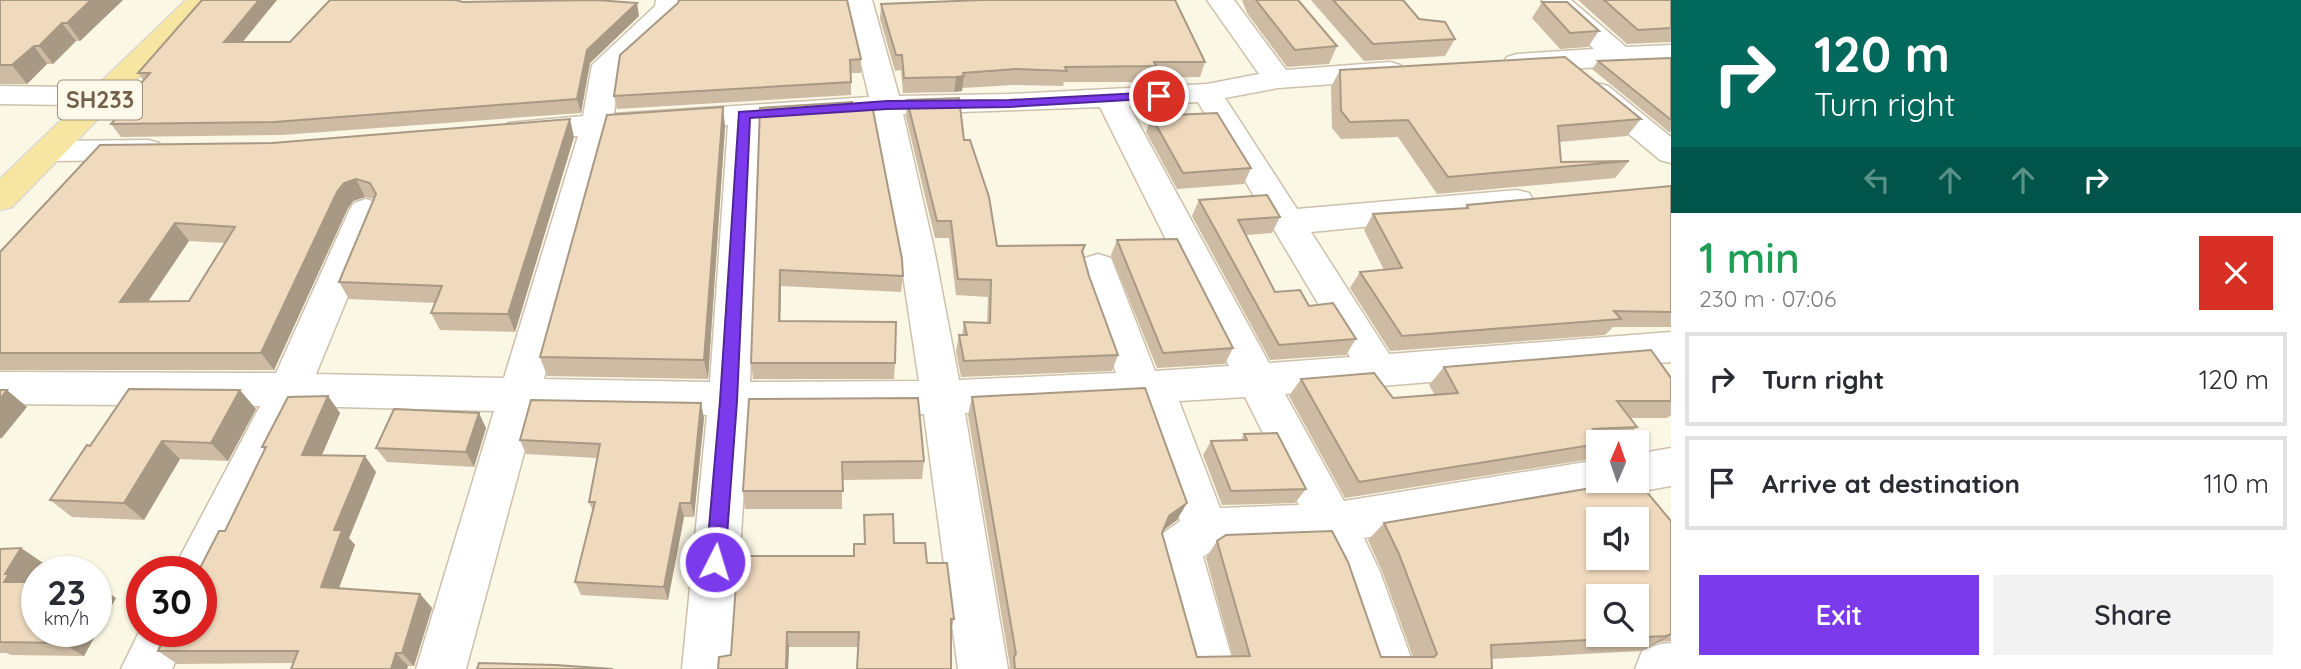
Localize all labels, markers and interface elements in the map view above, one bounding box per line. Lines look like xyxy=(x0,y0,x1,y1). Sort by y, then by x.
text: 120 m xyxy=(1814,23,1950,84)
icon: right xyxy=(1699,28,1790,119)
pin xyxy=(1129,66,1189,126)
icon: arrive xyxy=(1140,77,1178,115)
road number: SH233 xyxy=(58,80,142,120)
text: Turn right xyxy=(1814,84,1955,124)
icon: left xyxy=(1858,161,1896,199)
icon: ahead xyxy=(1931,161,1969,199)
icon: ahead xyxy=(2004,161,2042,199)
icon: right xyxy=(2077,161,2115,199)
text: 1 min xyxy=(1699,231,1800,284)
button: close xyxy=(2199,236,2273,310)
text: 230 m · 07:06 xyxy=(1699,284,1836,313)
icon: right xyxy=(1703,360,1741,398)
text: Turn right xyxy=(1762,363,1884,396)
text: 120 m xyxy=(2199,363,2269,396)
north arrow xyxy=(1586,430,1648,494)
map controls xyxy=(1586,430,1649,647)
icon: arrive xyxy=(1703,464,1741,502)
text: Arrive at destination xyxy=(1762,467,2020,500)
text: 110 m xyxy=(2203,467,2269,500)
button: sound xyxy=(1586,507,1649,570)
position arrow xyxy=(678,525,752,599)
speed limit sign: 30 xyxy=(126,556,217,647)
text: 23 xyxy=(47,570,86,614)
button: Exit xyxy=(1699,575,1979,655)
button: Share xyxy=(1993,575,2273,655)
button: search xyxy=(1586,584,1649,647)
text: km/h xyxy=(44,607,89,630)

